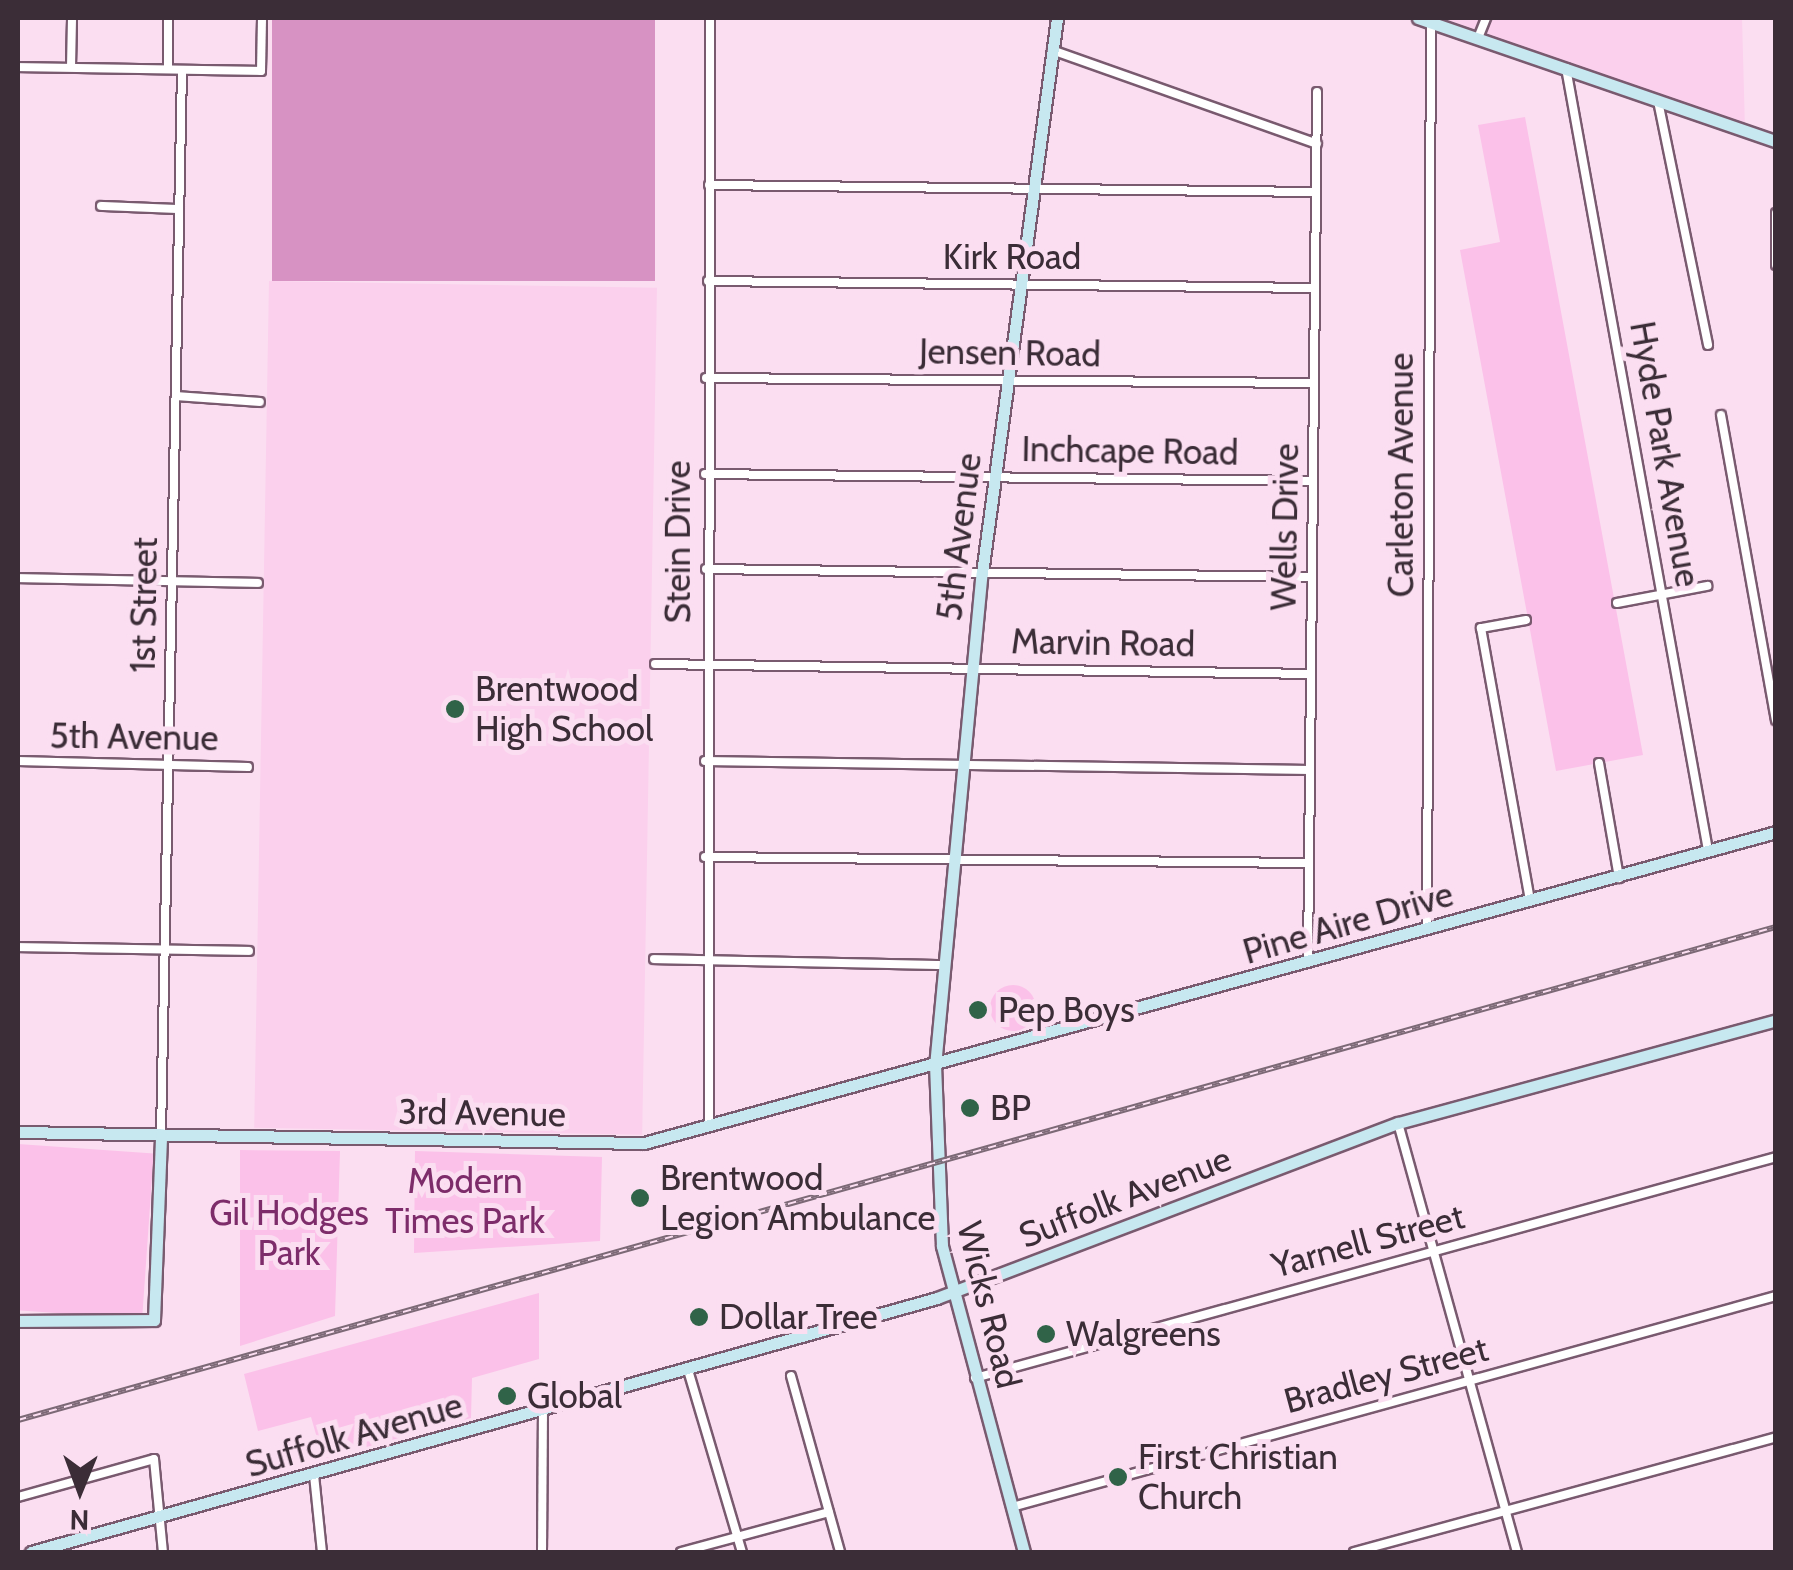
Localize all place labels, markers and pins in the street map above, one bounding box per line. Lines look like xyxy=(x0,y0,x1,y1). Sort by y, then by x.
place label: Brentwood High School xyxy=(475,668,653,750)
marker: Brentwood High School xyxy=(444,698,466,720)
place label: Pep Boys xyxy=(998,989,1135,1031)
marker: Pep Boys xyxy=(967,999,989,1021)
place label: BP xyxy=(990,1087,1031,1129)
marker: BP xyxy=(959,1097,981,1119)
place label: Brentwood Legion Ambulance xyxy=(660,1157,936,1239)
marker: Brentwood Legion Ambulance xyxy=(629,1187,651,1209)
place label: Dollar Tree xyxy=(719,1296,878,1338)
marker: Dollar Tree xyxy=(688,1306,710,1328)
place label: Walgreens xyxy=(1066,1313,1221,1355)
marker: Walgreens xyxy=(1035,1323,1057,1345)
place label: Global xyxy=(527,1375,622,1417)
marker: Global xyxy=(496,1385,518,1407)
place label: First Christian Church xyxy=(1138,1436,1338,1518)
marker: First Christian Church xyxy=(1107,1466,1129,1488)

